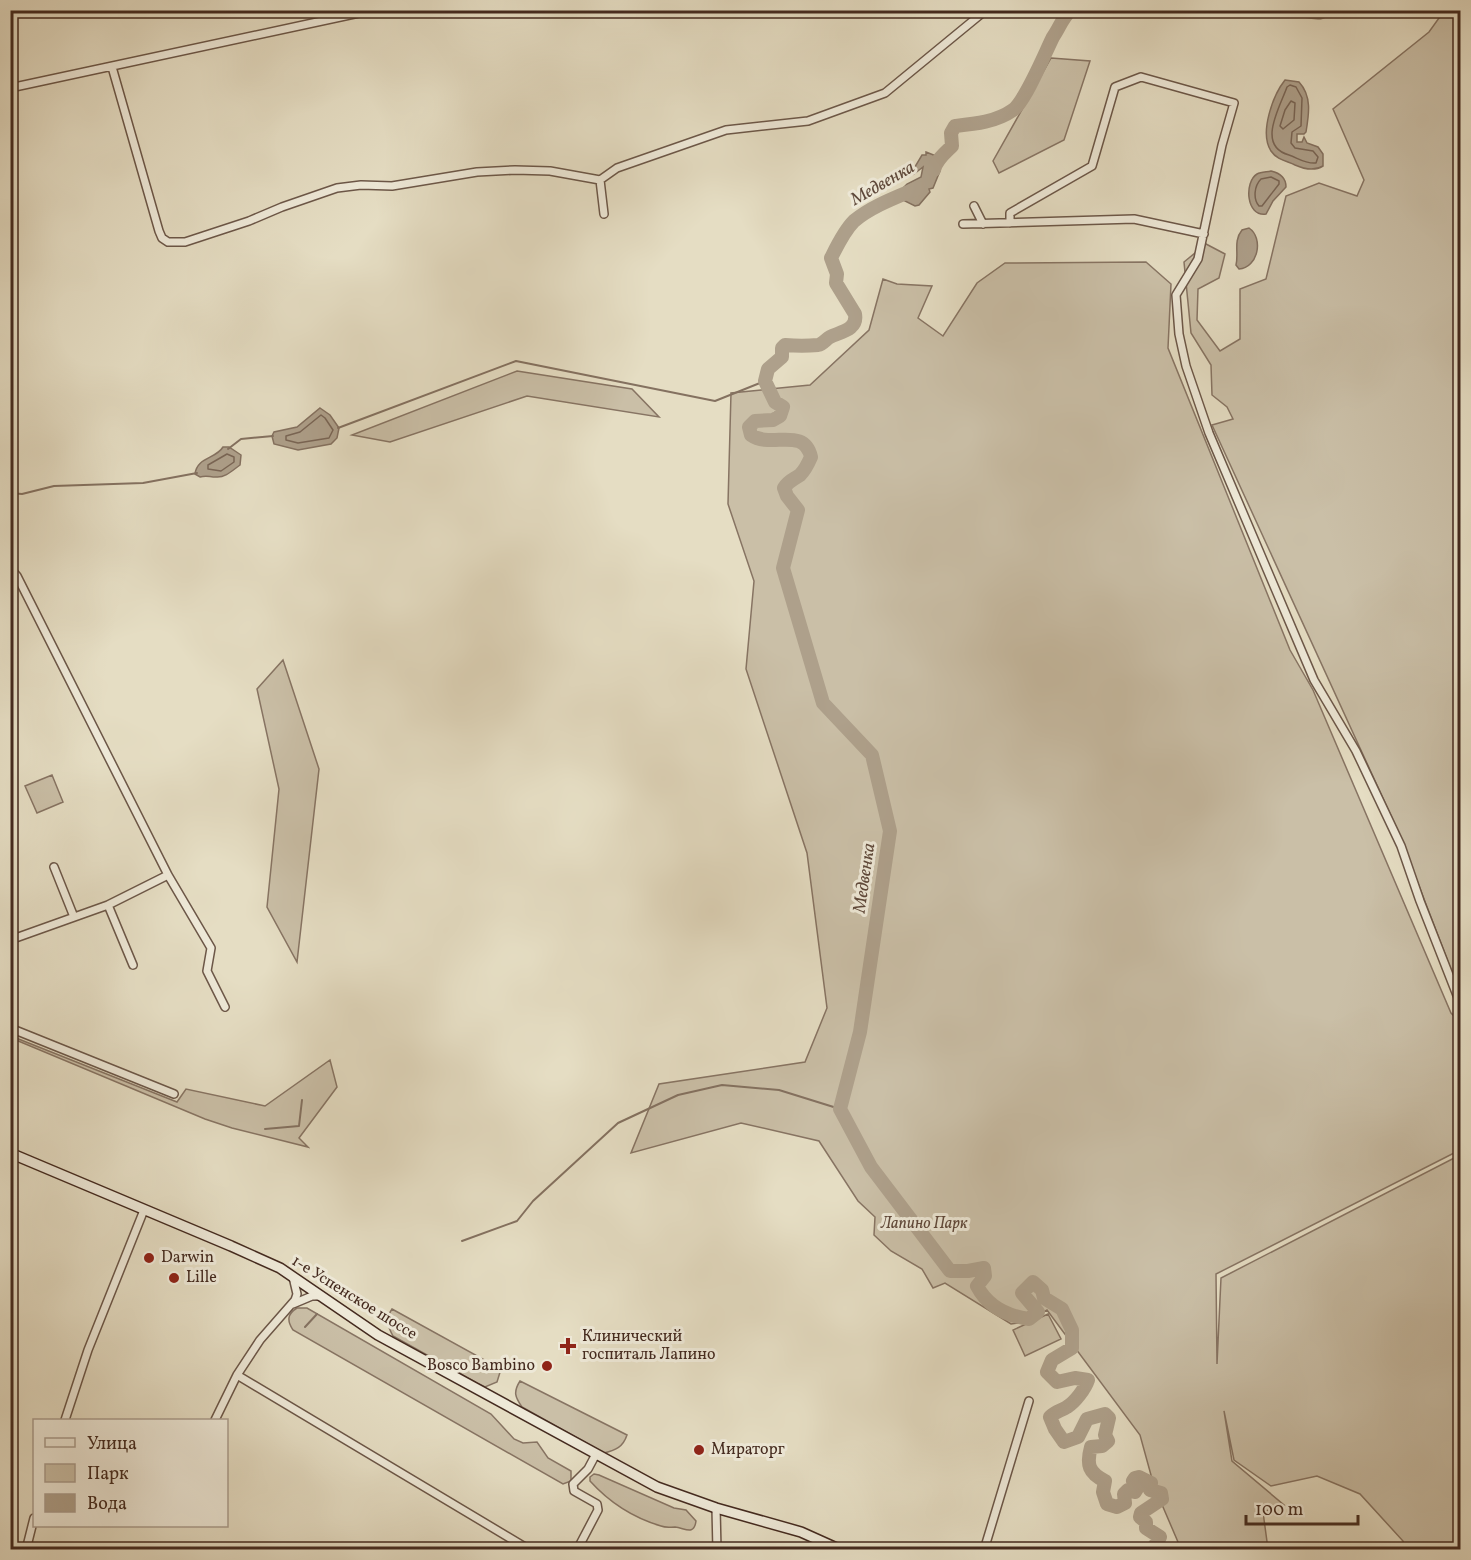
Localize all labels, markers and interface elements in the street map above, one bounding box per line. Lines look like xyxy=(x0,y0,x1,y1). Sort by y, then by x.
water label: Медвенка xyxy=(845,156,920,213)
water label: Медвенка xyxy=(848,841,882,916)
park label: Лапино Парк xyxy=(880,1213,968,1235)
place label: Darwin xyxy=(161,1247,214,1269)
street label: 1-е Успенское шоссе xyxy=(287,1250,421,1346)
marker: Darwin xyxy=(142,1251,156,1265)
place label: Lille xyxy=(186,1267,217,1289)
marker: Lille xyxy=(167,1271,181,1285)
place label: Клинический госпиталь Лапино xyxy=(582,1326,716,1366)
marker: Клинический госпиталь Лапино xyxy=(559,1337,577,1355)
place label: Bosco Bambino xyxy=(427,1355,535,1377)
marker: Bosco Bambino xyxy=(540,1359,554,1373)
legend xyxy=(33,1419,228,1527)
text: Улица xyxy=(87,1432,137,1457)
place label: Мираторг xyxy=(711,1439,785,1461)
marker: Мираторг xyxy=(692,1443,706,1457)
text: Парк xyxy=(87,1462,129,1487)
scale bar xyxy=(1246,1488,1358,1526)
text: Вода xyxy=(87,1492,127,1517)
text: 100 m xyxy=(1255,1498,1304,1523)

